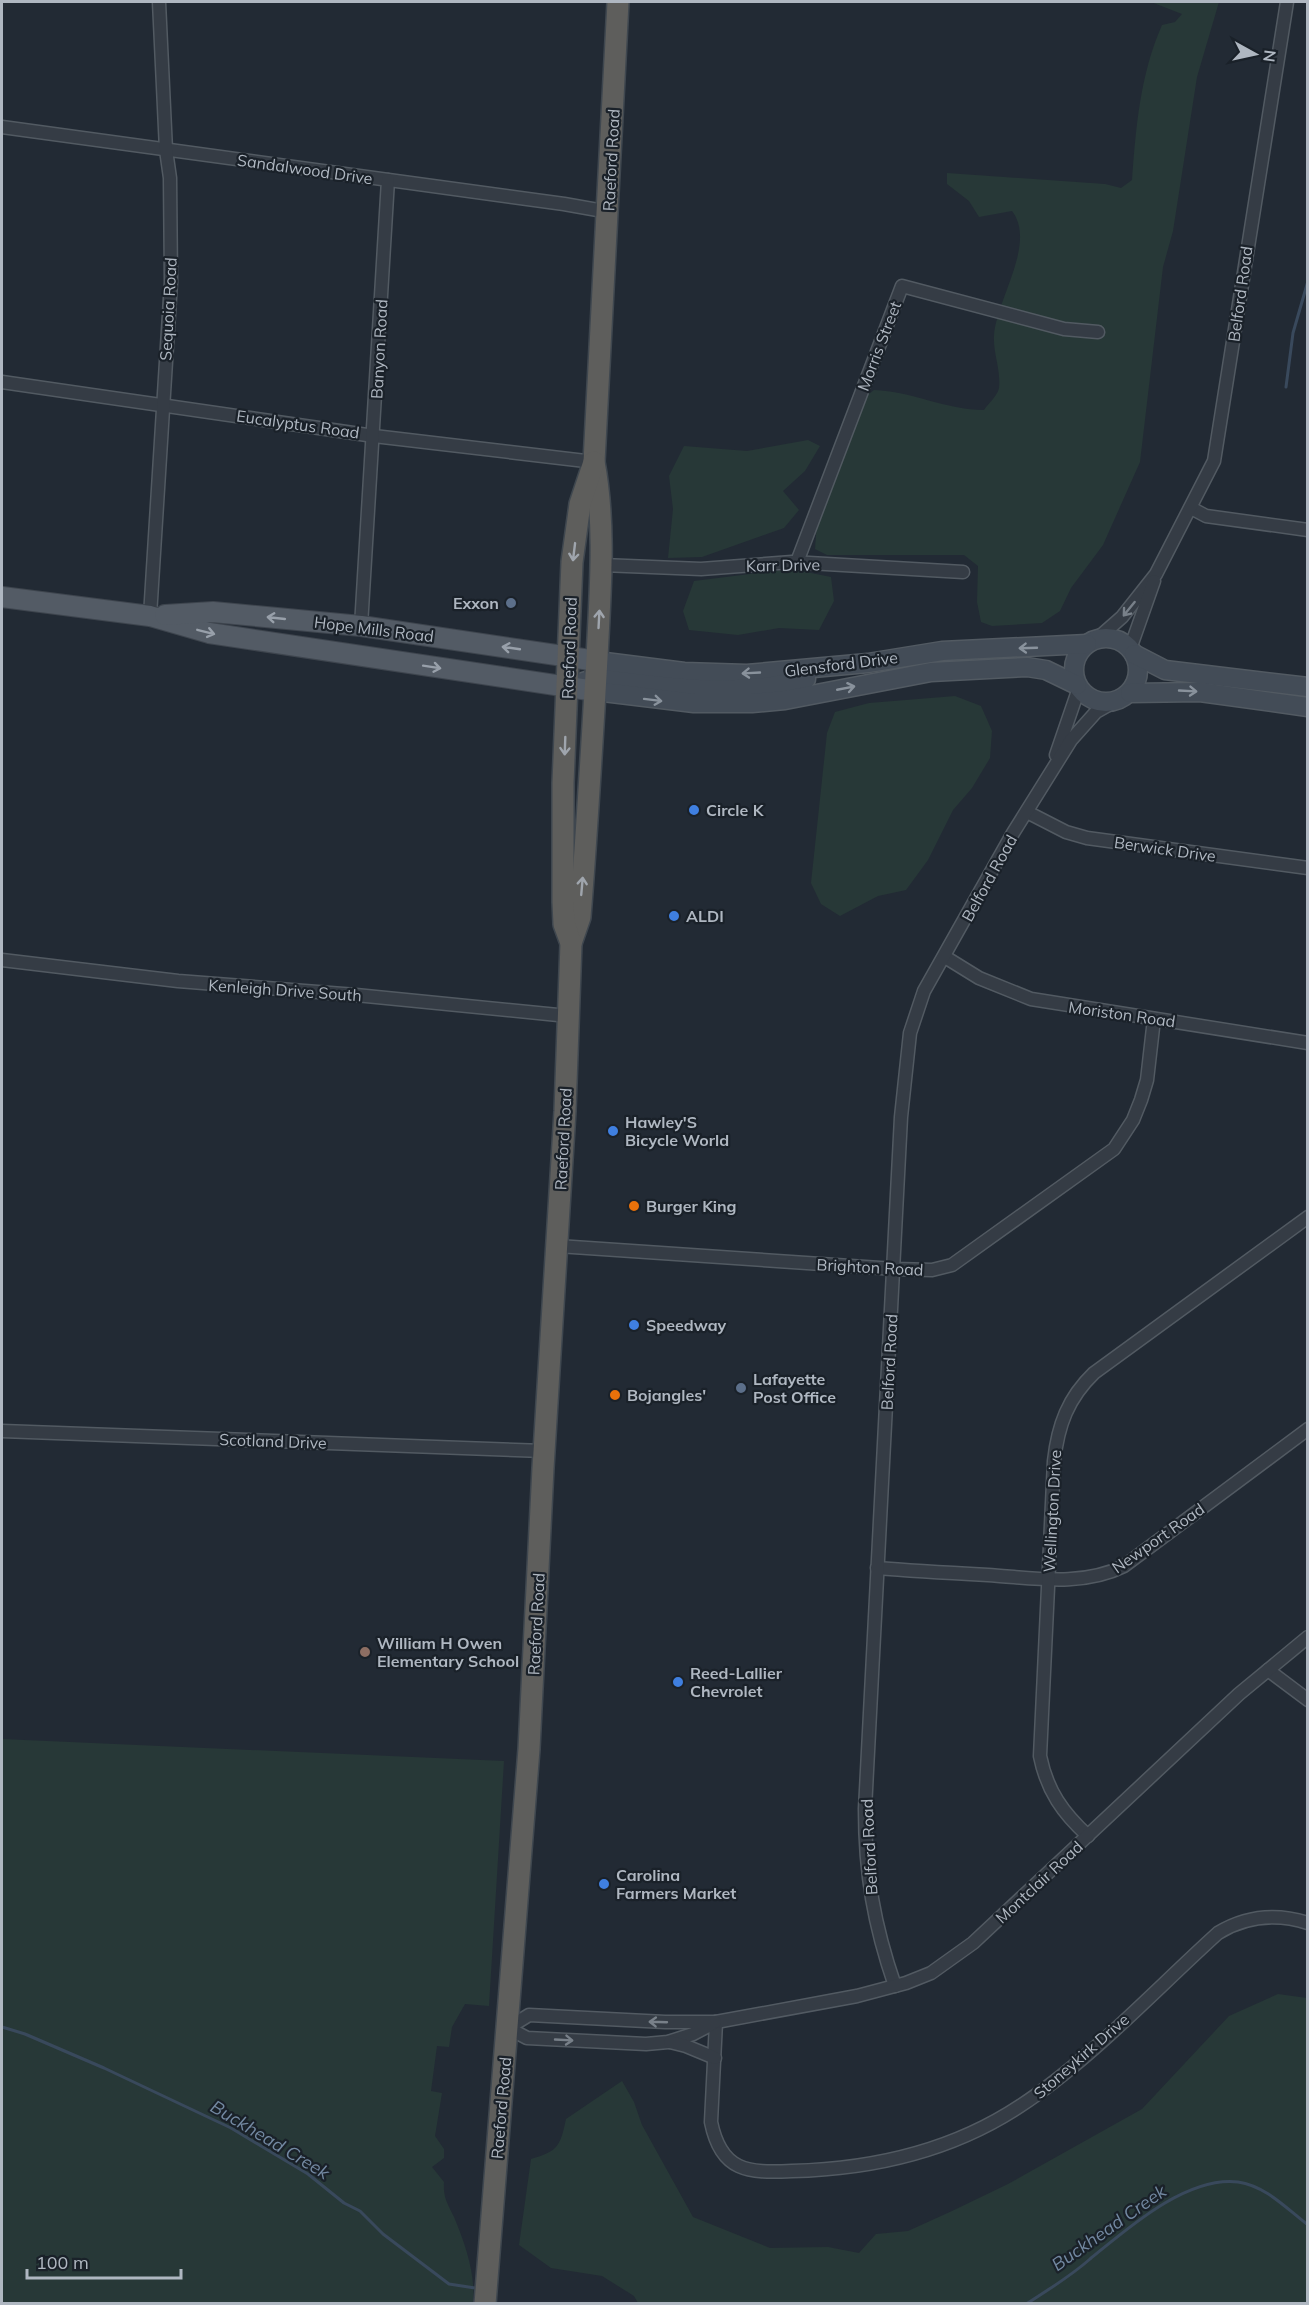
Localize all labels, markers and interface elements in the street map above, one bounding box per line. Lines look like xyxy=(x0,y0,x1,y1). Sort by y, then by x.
north arrow xyxy=(1225,24,1285,84)
text: N xyxy=(1259,49,1281,63)
street label: Raeford Road xyxy=(598,108,624,212)
street label: Sandalwood Drive xyxy=(236,150,374,188)
street label: Belford Road xyxy=(1223,245,1257,343)
street label: Sequoia Road xyxy=(155,257,181,361)
street label: Morris Street xyxy=(853,298,905,394)
street label: Banyon Road xyxy=(366,299,392,399)
street label: Eucalyptus Road xyxy=(235,405,361,443)
one-way arrow xyxy=(568,541,579,561)
street label: Karr Drive xyxy=(746,554,820,576)
place label: Exxon xyxy=(453,593,499,613)
marker: Exxon xyxy=(504,596,518,610)
street label: Raeford Road xyxy=(557,596,581,700)
one-way arrow xyxy=(1123,601,1136,617)
one-way arrow xyxy=(593,610,604,630)
one-way arrow xyxy=(266,612,286,623)
street label: Hope Mills Road xyxy=(313,612,435,646)
one-way arrow xyxy=(197,626,216,638)
one-way arrow xyxy=(501,643,521,654)
one-way arrow xyxy=(1019,643,1039,654)
street label: Glensford Drive xyxy=(783,647,899,681)
one-way arrow xyxy=(421,662,441,673)
one-way arrow xyxy=(741,668,761,679)
one-way arrow xyxy=(836,682,856,693)
one-way arrow xyxy=(1178,686,1198,697)
one-way arrow xyxy=(642,694,662,705)
one-way arrow xyxy=(559,736,570,756)
place label: Circle K xyxy=(706,800,765,820)
marker: Circle K xyxy=(687,803,701,817)
street label: Belford Road xyxy=(957,831,1021,925)
street label: Berwick Drive xyxy=(1113,832,1217,866)
one-way arrow xyxy=(577,877,588,897)
place label: ALDI xyxy=(686,906,724,926)
marker: ALDI xyxy=(667,909,681,923)
street label: Kenleigh Drive South xyxy=(208,975,362,1005)
street label: Moriston Road xyxy=(1067,997,1177,1031)
street label: Raeford Road xyxy=(550,1087,576,1191)
place label: Hawley'S Bicycle World xyxy=(625,1112,729,1150)
marker: Hawley'S Bicycle World xyxy=(606,1124,620,1138)
place label: Burger King xyxy=(646,1196,737,1216)
marker: Burger King xyxy=(627,1199,641,1213)
street label: Brighton Road xyxy=(816,1254,924,1280)
street label: Belford Road xyxy=(876,1313,902,1411)
place label: Speedway xyxy=(646,1315,727,1335)
marker: Speedway xyxy=(627,1318,641,1332)
place label: Lafayette Post Office xyxy=(753,1369,836,1407)
marker: Lafayette Post Office xyxy=(734,1381,748,1395)
place label: Bojangles' xyxy=(627,1385,706,1405)
marker: Bojangles' xyxy=(608,1388,622,1402)
street label: Scotland Drive xyxy=(219,1429,327,1453)
street label: Wellington Drive xyxy=(1039,1449,1065,1573)
street label: Newport Road xyxy=(1108,1499,1208,1577)
street label: Raeford Road xyxy=(523,1572,549,1676)
place label: William H Owen Elementary School xyxy=(377,1633,519,1671)
marker: William H Owen Elementary School xyxy=(358,1645,372,1659)
place label: Reed-Lallier Chevrolet xyxy=(690,1663,783,1701)
marker: Reed-Lallier Chevrolet xyxy=(671,1675,685,1689)
street label: Belford Road xyxy=(856,1798,882,1896)
street label: Montclair Road xyxy=(991,1836,1087,1928)
place label: Carolina Farmers Market xyxy=(616,1865,736,1903)
marker: Carolina Farmers Market xyxy=(597,1877,611,1891)
street label: Stoneykirk Drive xyxy=(1029,2009,1133,2103)
one-way arrow xyxy=(648,2016,668,2028)
one-way arrow xyxy=(553,2035,573,2046)
street label: Raeford Road xyxy=(487,2056,515,2160)
water label: Buckhead Creek xyxy=(206,2095,335,2185)
water label: Buckhead Creek xyxy=(1047,2179,1171,2276)
scale bar xyxy=(27,2242,182,2280)
text: 100 m xyxy=(36,2251,89,2274)

